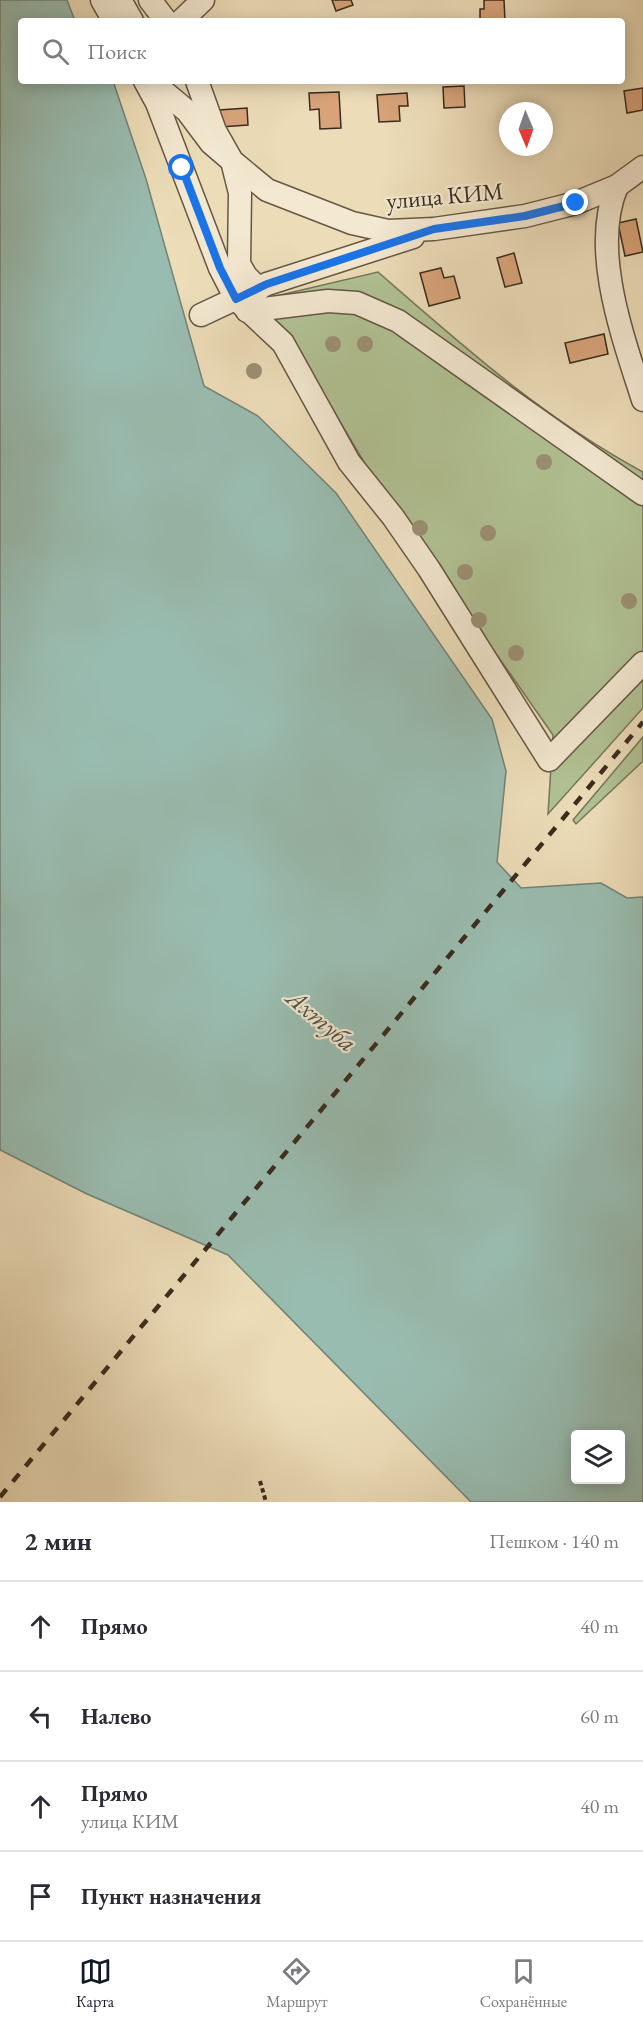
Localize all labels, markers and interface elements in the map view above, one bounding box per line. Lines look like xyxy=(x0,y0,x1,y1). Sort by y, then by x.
search box xyxy=(18,18,625,84)
icon: search xyxy=(39,35,72,68)
text: Поиск xyxy=(87,37,147,66)
north arrow xyxy=(499,102,553,156)
route start xyxy=(168,154,194,180)
street label: улица КИМ xyxy=(385,175,505,216)
route end xyxy=(562,189,588,215)
water label: Ахтуба xyxy=(278,979,364,1059)
map controls xyxy=(571,1430,625,1484)
button: layers xyxy=(571,1430,625,1484)
text: 2 мин xyxy=(24,1524,92,1558)
text: Пешком · 140 m xyxy=(489,1528,619,1554)
icon: ahead xyxy=(24,1610,57,1643)
text: Прямо xyxy=(81,1612,148,1641)
text: 40 m xyxy=(580,1613,619,1639)
icon: left xyxy=(24,1700,57,1733)
text: Налево xyxy=(81,1702,151,1731)
text: 60 m xyxy=(580,1703,619,1729)
text: Прямо xyxy=(81,1779,148,1808)
icon: ahead xyxy=(24,1790,57,1823)
text: 40 m xyxy=(580,1793,619,1819)
text: улица КИМ xyxy=(81,1808,179,1834)
icon: arrive xyxy=(24,1880,57,1913)
text: Пункт назначения xyxy=(81,1882,261,1911)
tab: Карта xyxy=(76,1955,114,2012)
tab: Маршрут xyxy=(266,1955,328,2012)
tab: Сохранённые xyxy=(480,1955,567,2012)

